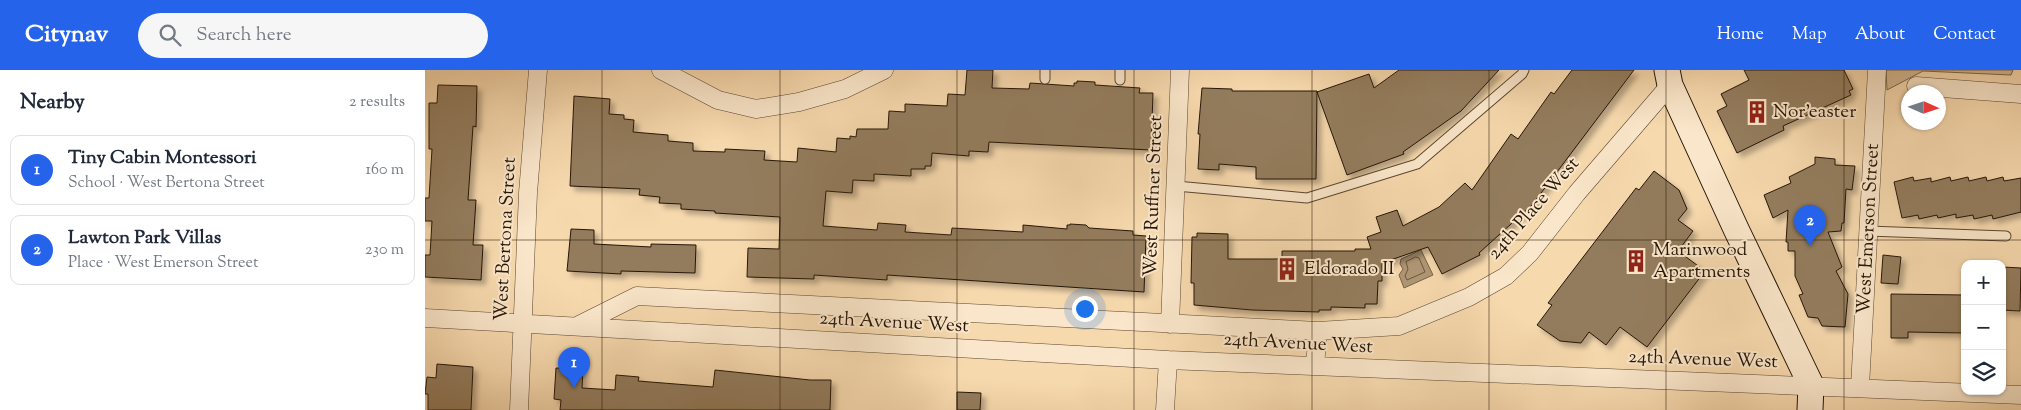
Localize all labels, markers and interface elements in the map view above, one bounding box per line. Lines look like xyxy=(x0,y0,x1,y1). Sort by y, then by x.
search box xyxy=(138,13,488,58)
text: Citynav xyxy=(25,18,108,52)
icon: search xyxy=(156,21,184,49)
text: Search here xyxy=(196,22,292,49)
text: Home xyxy=(1717,22,1764,48)
text: Map xyxy=(1792,22,1827,48)
text: About xyxy=(1855,22,1905,48)
text: Contact xyxy=(1933,22,1996,48)
north arrow xyxy=(1901,85,1946,130)
text: Nearby xyxy=(20,88,85,118)
text: 2 results xyxy=(349,91,405,114)
building icon: Nor'easter xyxy=(1744,99,1770,125)
place label: Nor'easter xyxy=(1773,99,1856,126)
street label: West Ruffner Street xyxy=(1138,114,1170,277)
street label: West Emerson Street xyxy=(1851,142,1887,315)
text: Tiny Cabin Montessori xyxy=(68,145,257,172)
street label: 24th Place West xyxy=(1482,151,1587,266)
street label: West Bertona Street xyxy=(488,156,524,322)
text: 1 xyxy=(34,159,40,182)
text: 160 m xyxy=(366,159,404,182)
text: School · West Bertona Street xyxy=(68,172,265,195)
pin: 2 xyxy=(1794,205,1826,246)
text: Lawton Park Villas xyxy=(68,225,221,252)
place label: Marinwood Apartments xyxy=(1653,237,1750,286)
text: 2 xyxy=(33,239,41,262)
text: 230 m xyxy=(365,239,404,262)
building icon: Marinwood Apartments xyxy=(1623,248,1649,274)
text: Place · West Emerson Street xyxy=(68,252,258,275)
building icon: Eldorado II xyxy=(1274,256,1300,282)
place label: Eldorado II xyxy=(1304,256,1395,283)
map controls xyxy=(1961,260,2006,395)
button: + xyxy=(1961,260,2006,305)
your location xyxy=(1072,296,1098,322)
button: − xyxy=(1961,305,2006,350)
street label: 24th Avenue West xyxy=(819,306,970,340)
street label: 24th Avenue West xyxy=(1223,327,1374,361)
street label: 24th Avenue West xyxy=(1628,344,1779,376)
pin: 1 xyxy=(558,347,590,388)
button: layers xyxy=(1961,350,2006,395)

